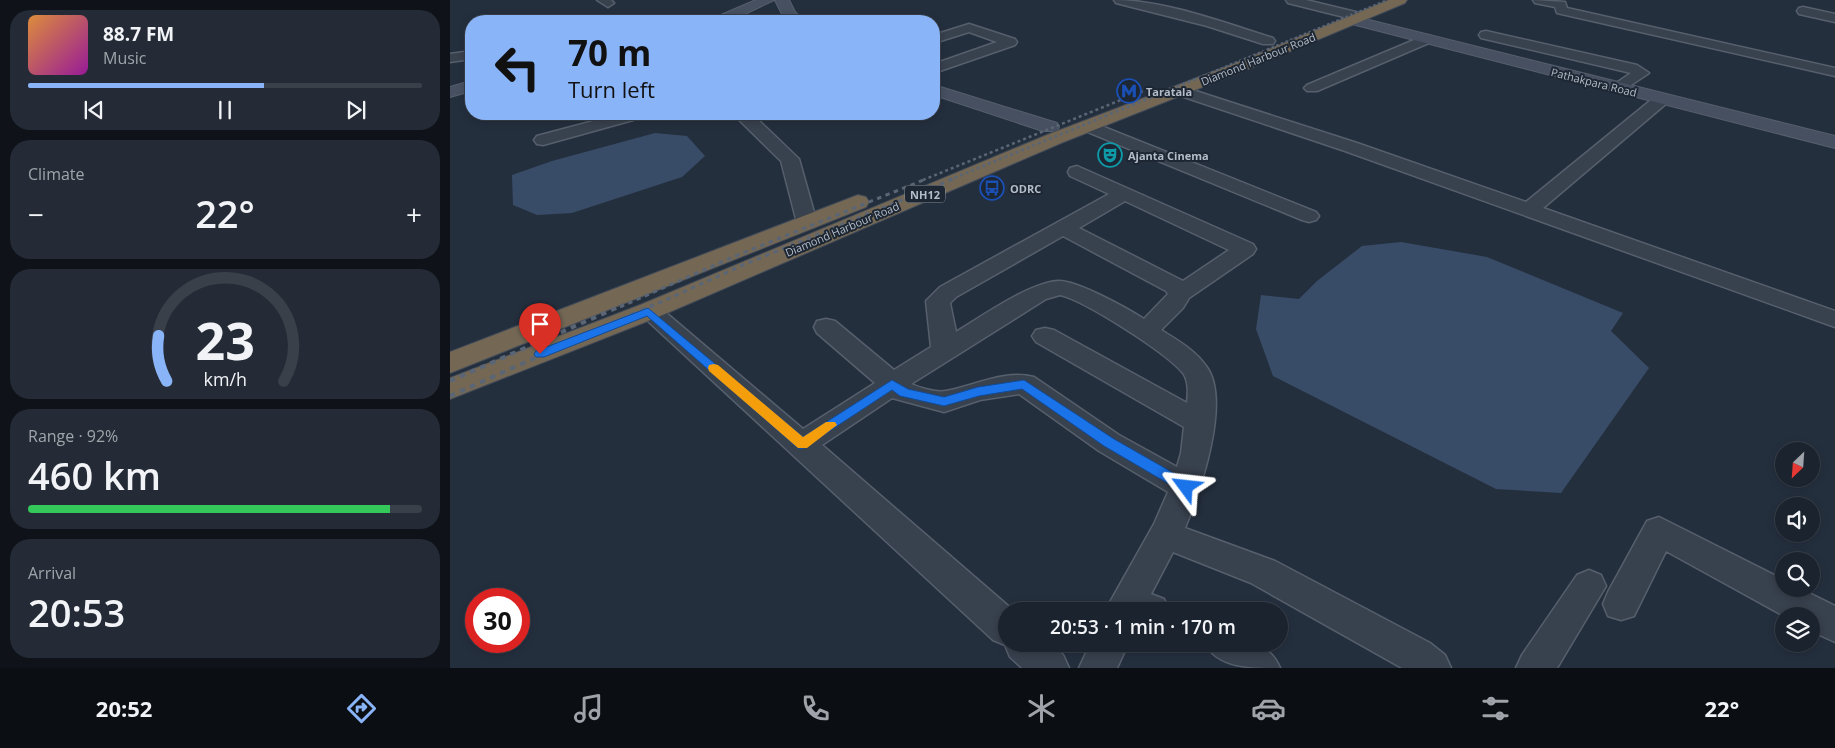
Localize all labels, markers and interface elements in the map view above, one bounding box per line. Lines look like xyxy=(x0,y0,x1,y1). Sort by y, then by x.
text: 88.7 FM xyxy=(103,21,174,47)
text: 70 m xyxy=(568,29,651,76)
street label: Diamond Harbour Road xyxy=(1198,29,1318,89)
icon: left xyxy=(485,35,550,100)
text: Music xyxy=(103,47,147,69)
street label: Pathakpara Road xyxy=(1550,64,1638,100)
text: Turn left xyxy=(568,74,655,104)
metro station icon: Taratala xyxy=(1116,78,1142,104)
place label: Taratala xyxy=(1146,84,1192,99)
icon: previous xyxy=(80,96,108,124)
icon: pause xyxy=(211,96,239,124)
icon: next xyxy=(342,96,370,124)
theatre icon: Ajanta Cinema xyxy=(1097,142,1123,168)
place label: Ajanta Cinema xyxy=(1128,148,1209,163)
text: Climate xyxy=(28,163,85,185)
bus stop icon: ODRC xyxy=(979,175,1005,201)
place label: ODRC xyxy=(1010,181,1041,196)
road number: NH12 xyxy=(905,185,945,202)
text: 22° xyxy=(195,187,255,239)
text: − xyxy=(28,195,44,233)
text: + xyxy=(406,195,422,233)
street label: Diamond Harbour Road xyxy=(783,198,901,260)
pin xyxy=(519,303,561,354)
text: 23 xyxy=(195,304,255,375)
icon: arrive xyxy=(526,310,554,338)
text: km/h xyxy=(203,367,247,391)
text: Range · 92% xyxy=(28,425,118,447)
north arrow xyxy=(1775,442,1820,488)
map controls xyxy=(1775,442,1820,652)
text: 460 km xyxy=(28,449,161,501)
position arrow xyxy=(1159,460,1211,512)
button: sound xyxy=(1775,497,1820,542)
button: search xyxy=(1775,552,1820,597)
text: Arrival xyxy=(28,562,76,584)
text: 20:53 xyxy=(28,586,125,638)
speed limit sign: 30 xyxy=(465,588,530,653)
button: layers xyxy=(1775,607,1820,652)
text: 20:53 · 1 min · 170 m xyxy=(1050,614,1236,640)
icon: directions xyxy=(344,691,379,726)
icon: music xyxy=(571,691,606,726)
icon: phone xyxy=(798,691,833,726)
icon: climate xyxy=(1024,691,1059,726)
icon: car xyxy=(1251,691,1286,726)
icon: filters xyxy=(1478,691,1513,726)
text: 20:52 xyxy=(96,693,152,723)
text: 22° xyxy=(1704,693,1739,723)

